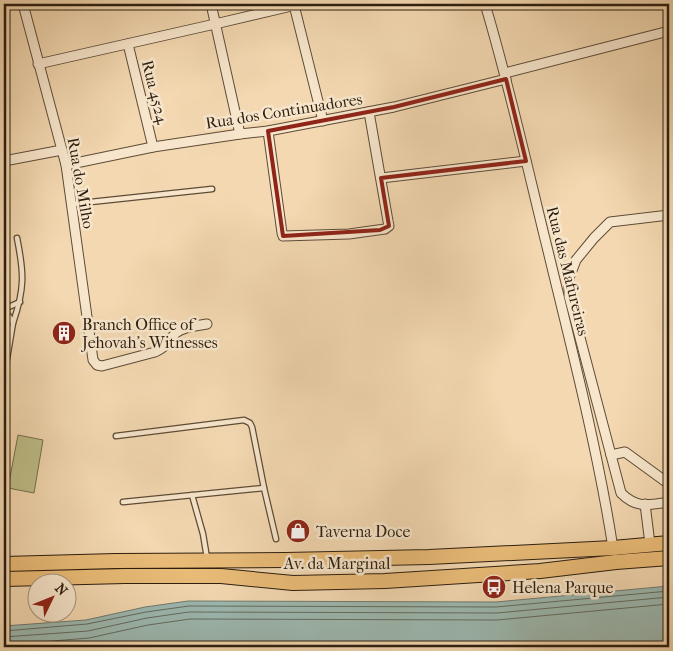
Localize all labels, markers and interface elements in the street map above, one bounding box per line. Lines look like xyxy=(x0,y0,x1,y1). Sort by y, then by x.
street label: Rua 4524 xyxy=(138,58,172,126)
street label: Rua dos Continuadores xyxy=(204,89,364,133)
street label: Rua do Milho xyxy=(64,136,98,230)
street label: Rua das Mafureiras xyxy=(543,204,593,338)
place label: Branch Office of Jehovah's Witnesses xyxy=(80,315,218,352)
building icon: Branch Office of Jehovah's Witnesses xyxy=(51,320,77,346)
shop icon: Taverna Doce xyxy=(285,518,311,544)
place label: Taverna Doce xyxy=(316,522,410,541)
street label: Av. da Marginal xyxy=(283,554,391,573)
north arrow xyxy=(28,574,78,624)
bus stop icon: Helena Parque xyxy=(481,574,507,600)
place label: Helena Parque xyxy=(512,578,614,597)
text: N xyxy=(51,580,71,599)

